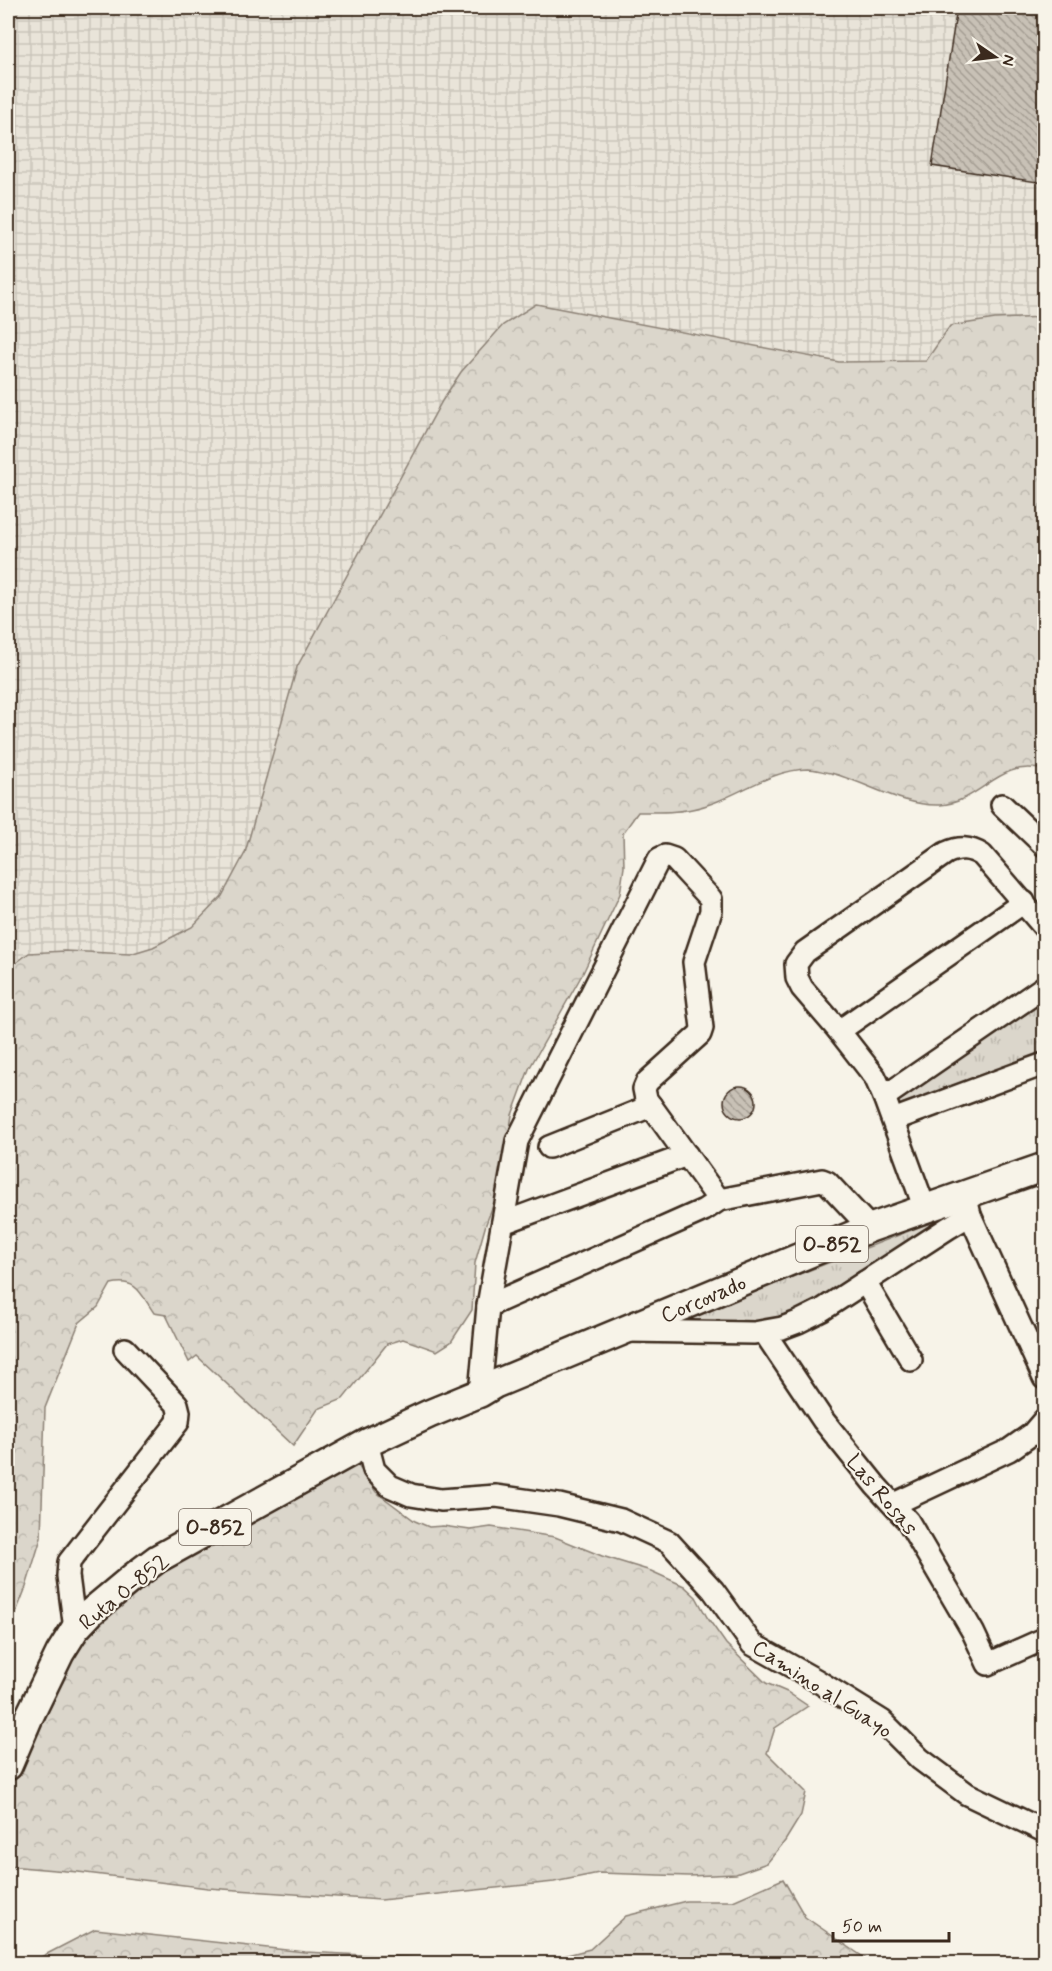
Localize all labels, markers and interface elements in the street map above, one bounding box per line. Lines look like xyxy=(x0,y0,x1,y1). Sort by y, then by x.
north arrow xyxy=(965,27,1025,87)
text: N xyxy=(997,53,1020,68)
road number: O-852 xyxy=(796,1226,868,1262)
street label: Corcovado xyxy=(657,1269,751,1330)
street label: Las Rosas xyxy=(839,1449,924,1542)
road number: O-852 xyxy=(179,1509,251,1545)
street label: Ruta O-852 xyxy=(74,1548,175,1637)
street label: Camino al Guayo xyxy=(746,1634,897,1745)
scale bar xyxy=(833,1905,948,1943)
text: 50 m xyxy=(842,1915,882,1939)

